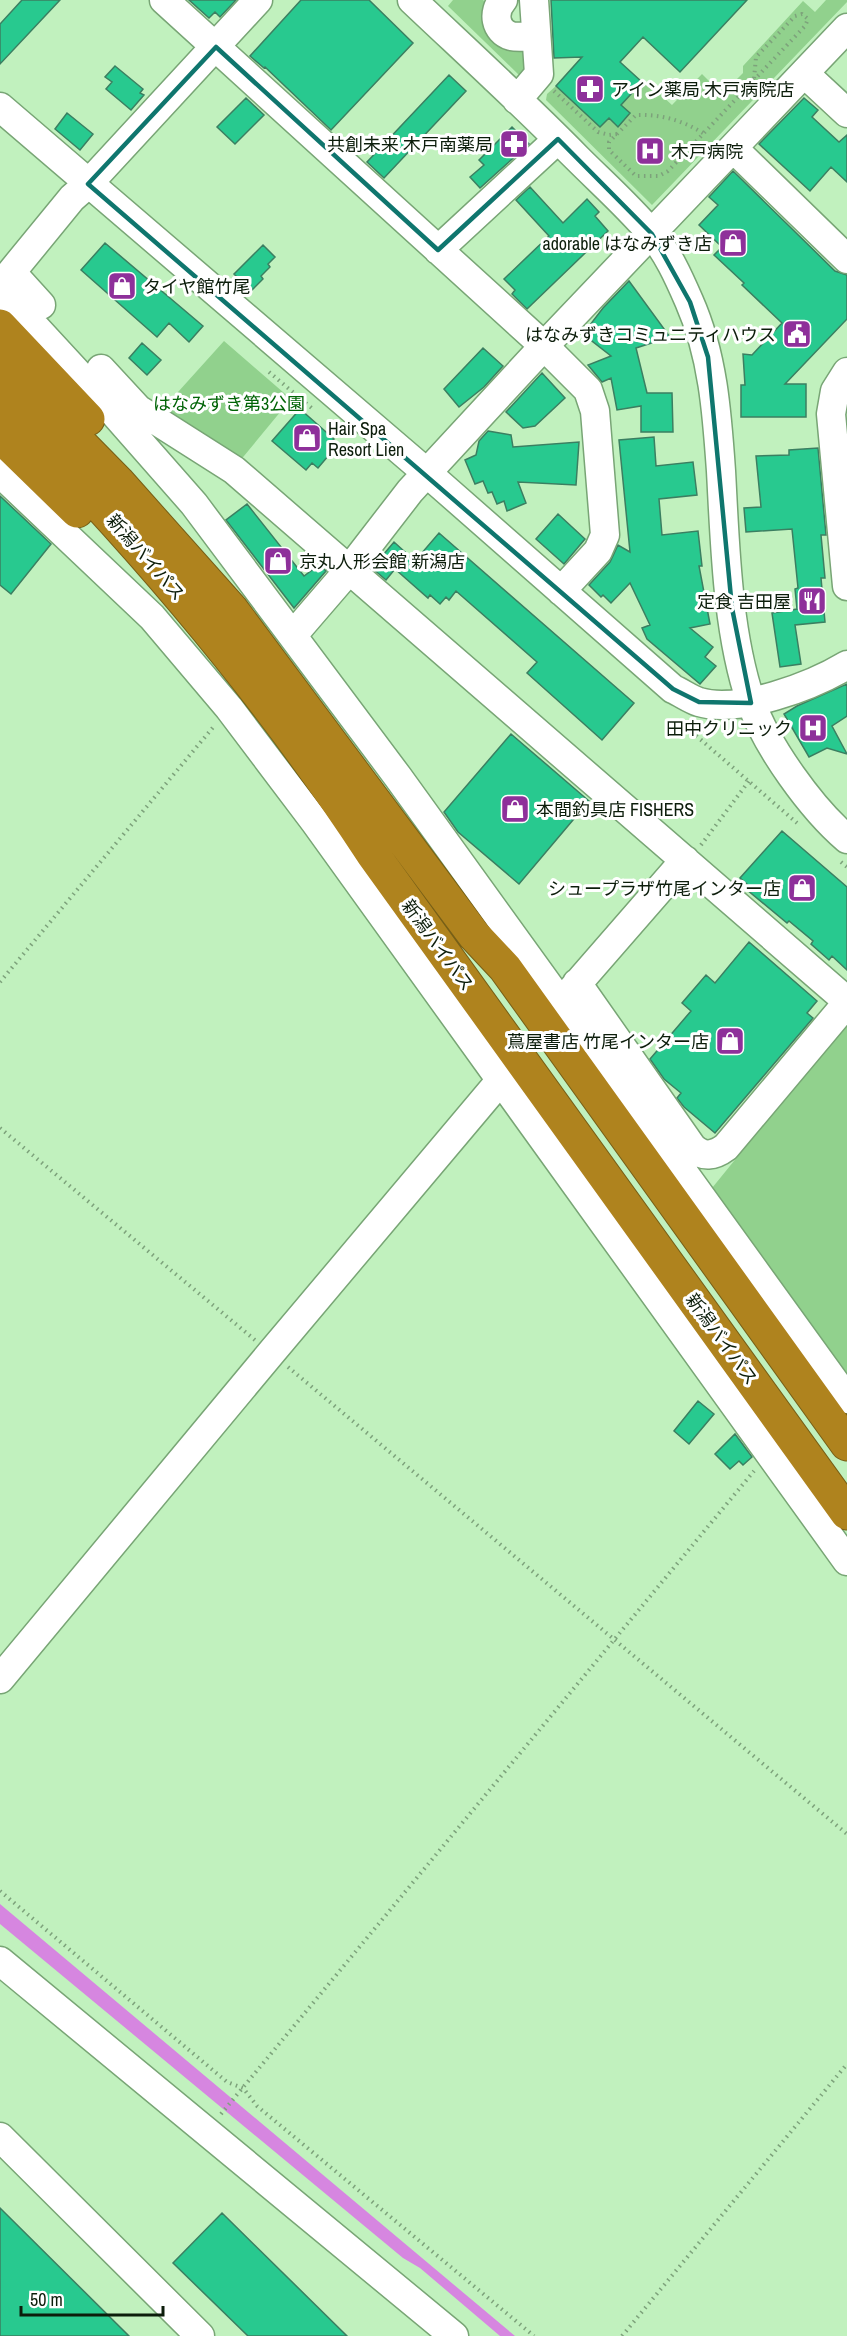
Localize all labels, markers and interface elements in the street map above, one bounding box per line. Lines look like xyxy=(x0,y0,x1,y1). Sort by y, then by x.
pharmacy icon: アイン薬局 木戸病院店 xyxy=(574,73,606,105)
place label: アイン薬局 木戸病院店 xyxy=(611,77,794,102)
pharmacy icon: 共創未来 木戸南薬局 xyxy=(498,128,530,160)
place label: 共創未来 木戸南薬局 xyxy=(327,132,493,157)
hospital icon: 木戸病院 xyxy=(634,135,666,167)
place label: 木戸病院 xyxy=(671,139,743,164)
shop icon: adorable はなみずき店 xyxy=(717,227,749,259)
place label: adorable はなみずき店 xyxy=(542,231,712,256)
shop icon: タイヤ館竹尾 xyxy=(106,270,138,302)
place label: タイヤ館竹尾 xyxy=(143,274,250,299)
public building icon: はなみずきコミュニティハウス xyxy=(781,318,813,350)
place label: はなみずきコミュニティハウス xyxy=(525,322,776,347)
park label: はなみずき第3公園 xyxy=(153,391,305,416)
place label: Hair Spa Resort Lien xyxy=(328,416,404,462)
shop icon: Hair Spa Resort Lien xyxy=(291,422,323,454)
street label: 新潟バイパス xyxy=(101,508,191,606)
shop icon: 京丸人形会館 新潟店 xyxy=(262,545,294,577)
place label: 京丸人形会館 新潟店 xyxy=(299,549,465,574)
restaurant icon: 定食 吉田屋 xyxy=(796,585,828,617)
place label: 定食 吉田屋 xyxy=(697,589,791,614)
hospital icon: 田中クリニック xyxy=(797,712,829,744)
place label: 田中クリニック xyxy=(666,716,792,741)
shop icon: 本間釣具店 FISHERS xyxy=(499,793,531,825)
place label: 本間釣具店 FISHERS xyxy=(536,797,694,822)
shop icon: シュープラザ竹尾インター店 xyxy=(786,872,818,904)
place label: シュープラザ竹尾インター店 xyxy=(548,876,781,901)
street label: 新潟バイパス xyxy=(396,894,480,996)
shop icon: 蔦屋書店 竹尾インター店 xyxy=(714,1025,746,1057)
place label: 蔦屋書店 竹尾インター店 xyxy=(507,1029,709,1054)
street label: 新潟バイパス xyxy=(680,1288,764,1390)
scale bar xyxy=(21,2279,164,2317)
text: 50 m xyxy=(30,2287,63,2312)

